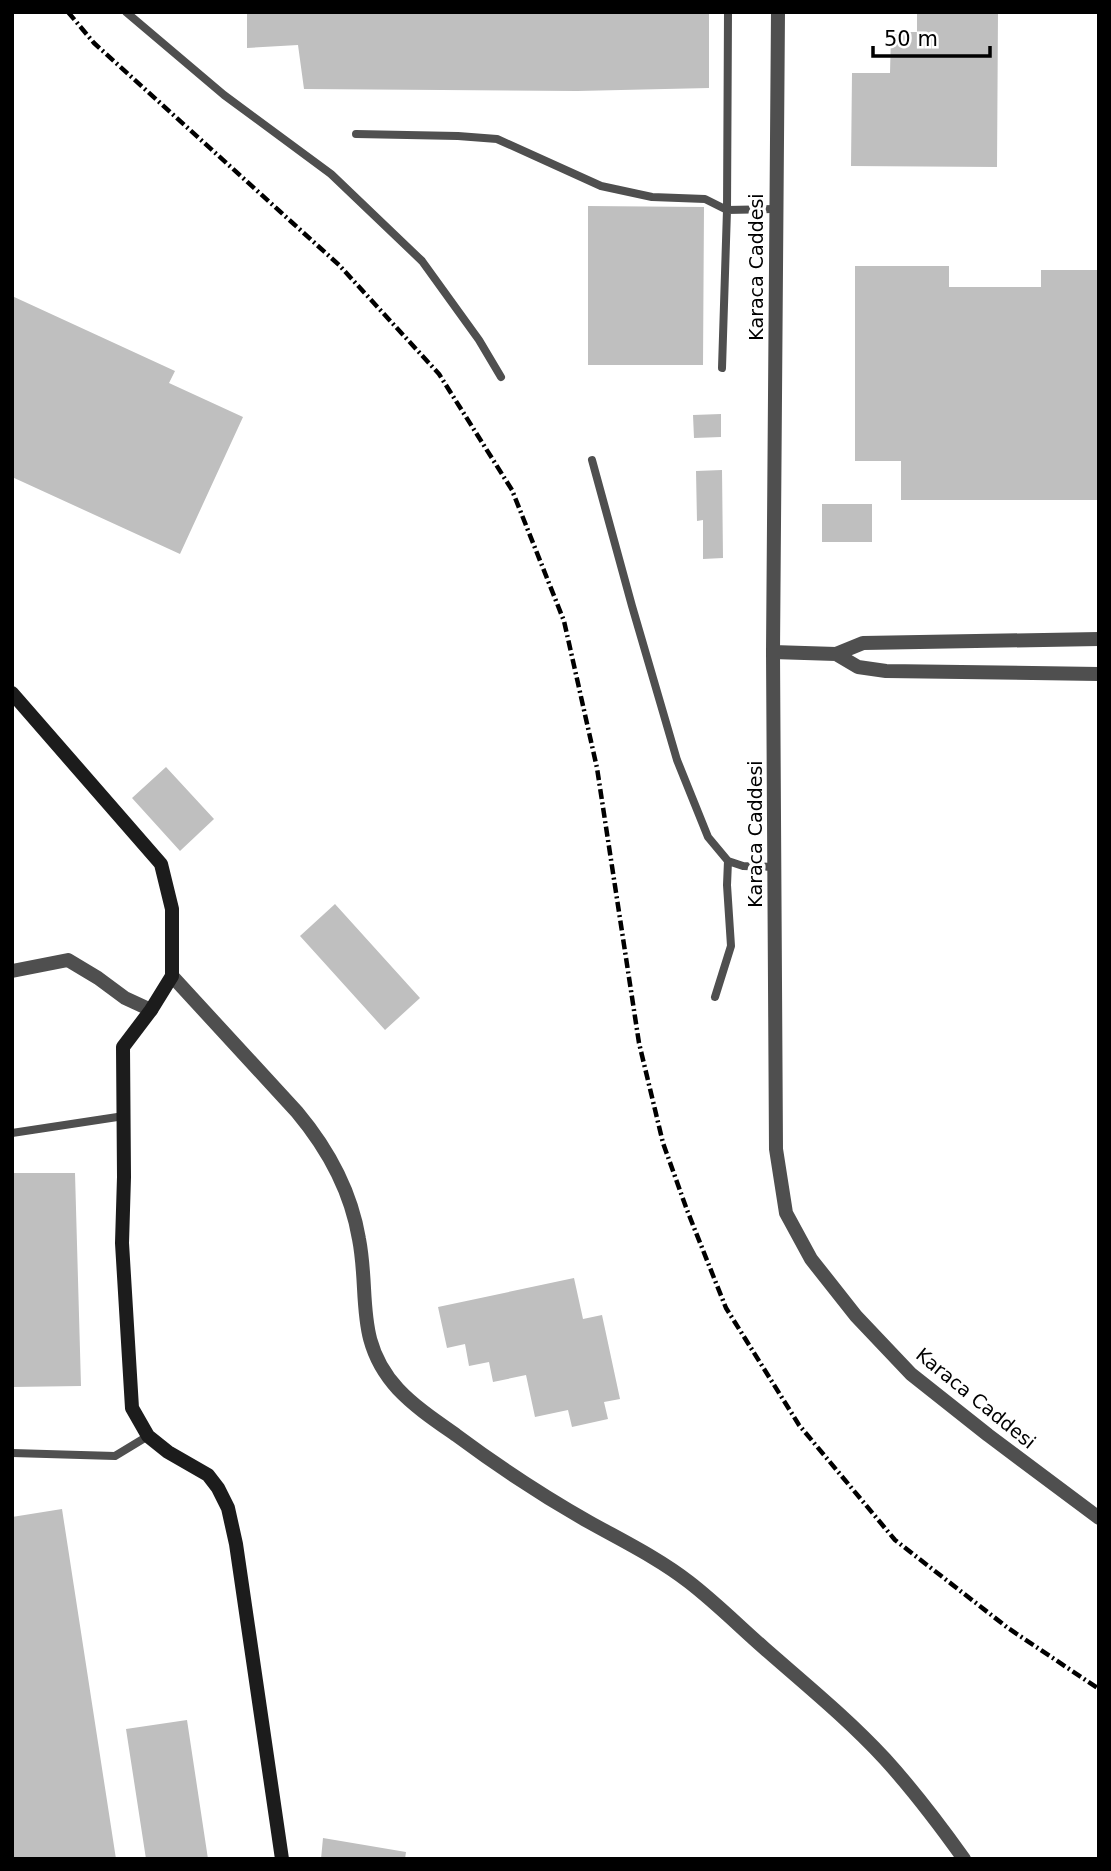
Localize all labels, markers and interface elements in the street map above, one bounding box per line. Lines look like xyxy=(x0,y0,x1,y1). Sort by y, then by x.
scale bar xyxy=(873,14,990,58)
text: 50 m xyxy=(884,27,938,51)
street label: Karaca Caddesi xyxy=(745,193,767,341)
street label: Karaca Caddesi xyxy=(744,760,766,908)
street label: Karaca Caddesi xyxy=(912,1343,1040,1453)

